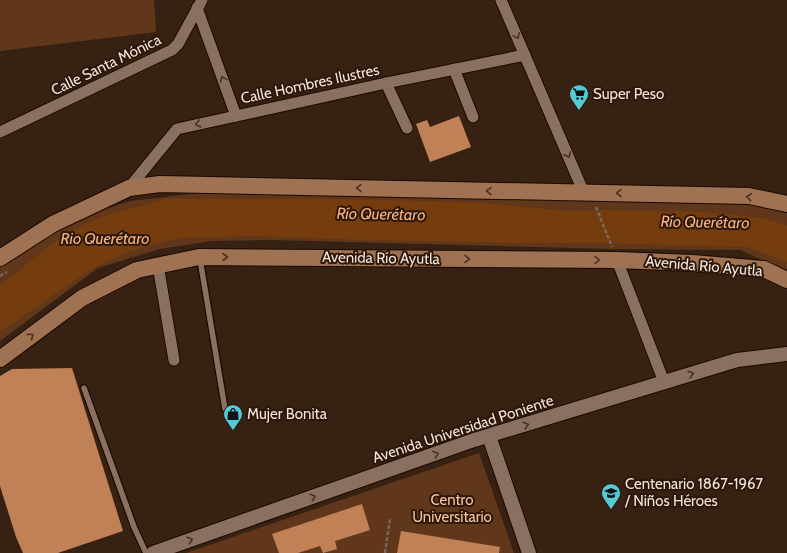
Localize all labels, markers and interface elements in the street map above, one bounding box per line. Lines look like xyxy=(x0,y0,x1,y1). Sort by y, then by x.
street label: Calle Santa Mónica xyxy=(48,30,165,99)
one-way arrow xyxy=(512,31,520,39)
street label: Calle Hombres Ilustres xyxy=(239,61,381,107)
one-way arrow xyxy=(219,76,227,83)
supermarket icon: Super Peso xyxy=(568,83,590,111)
place label: Super Peso xyxy=(593,85,664,103)
one-way arrow xyxy=(195,120,201,128)
one-way arrow xyxy=(563,151,571,159)
one-way arrow xyxy=(356,184,362,192)
one-way arrow xyxy=(486,187,492,195)
one-way arrow xyxy=(616,189,622,198)
one-way arrow xyxy=(746,193,752,202)
water label: Río Querétaro xyxy=(336,204,426,224)
water label: Río Querétaro xyxy=(660,212,750,232)
water label: Rio Querétaro xyxy=(61,229,149,248)
street label: Avenida Río Ayutla xyxy=(322,248,441,268)
street label: Avenida Río Ayutla xyxy=(645,252,764,280)
one-way arrow xyxy=(222,253,228,261)
one-way arrow xyxy=(464,254,470,263)
one-way arrow xyxy=(594,256,600,264)
one-way arrow xyxy=(27,334,34,341)
one-way arrow xyxy=(687,370,694,379)
street label: Avenida Universidad Poniente xyxy=(370,391,556,467)
shop icon: Mujer Bonita xyxy=(222,403,244,431)
place label: Mujer Bonita xyxy=(247,405,328,423)
one-way arrow xyxy=(523,421,530,429)
one-way arrow xyxy=(432,451,439,459)
place label: Centenario 1867-1967 / Niños Héroes xyxy=(624,475,763,510)
school or university icon: Centenario 1867-1967 / Niños Héroes xyxy=(600,482,622,510)
park label: Centro Universitario xyxy=(412,491,492,526)
one-way arrow xyxy=(309,494,316,502)
one-way arrow xyxy=(187,536,194,545)

